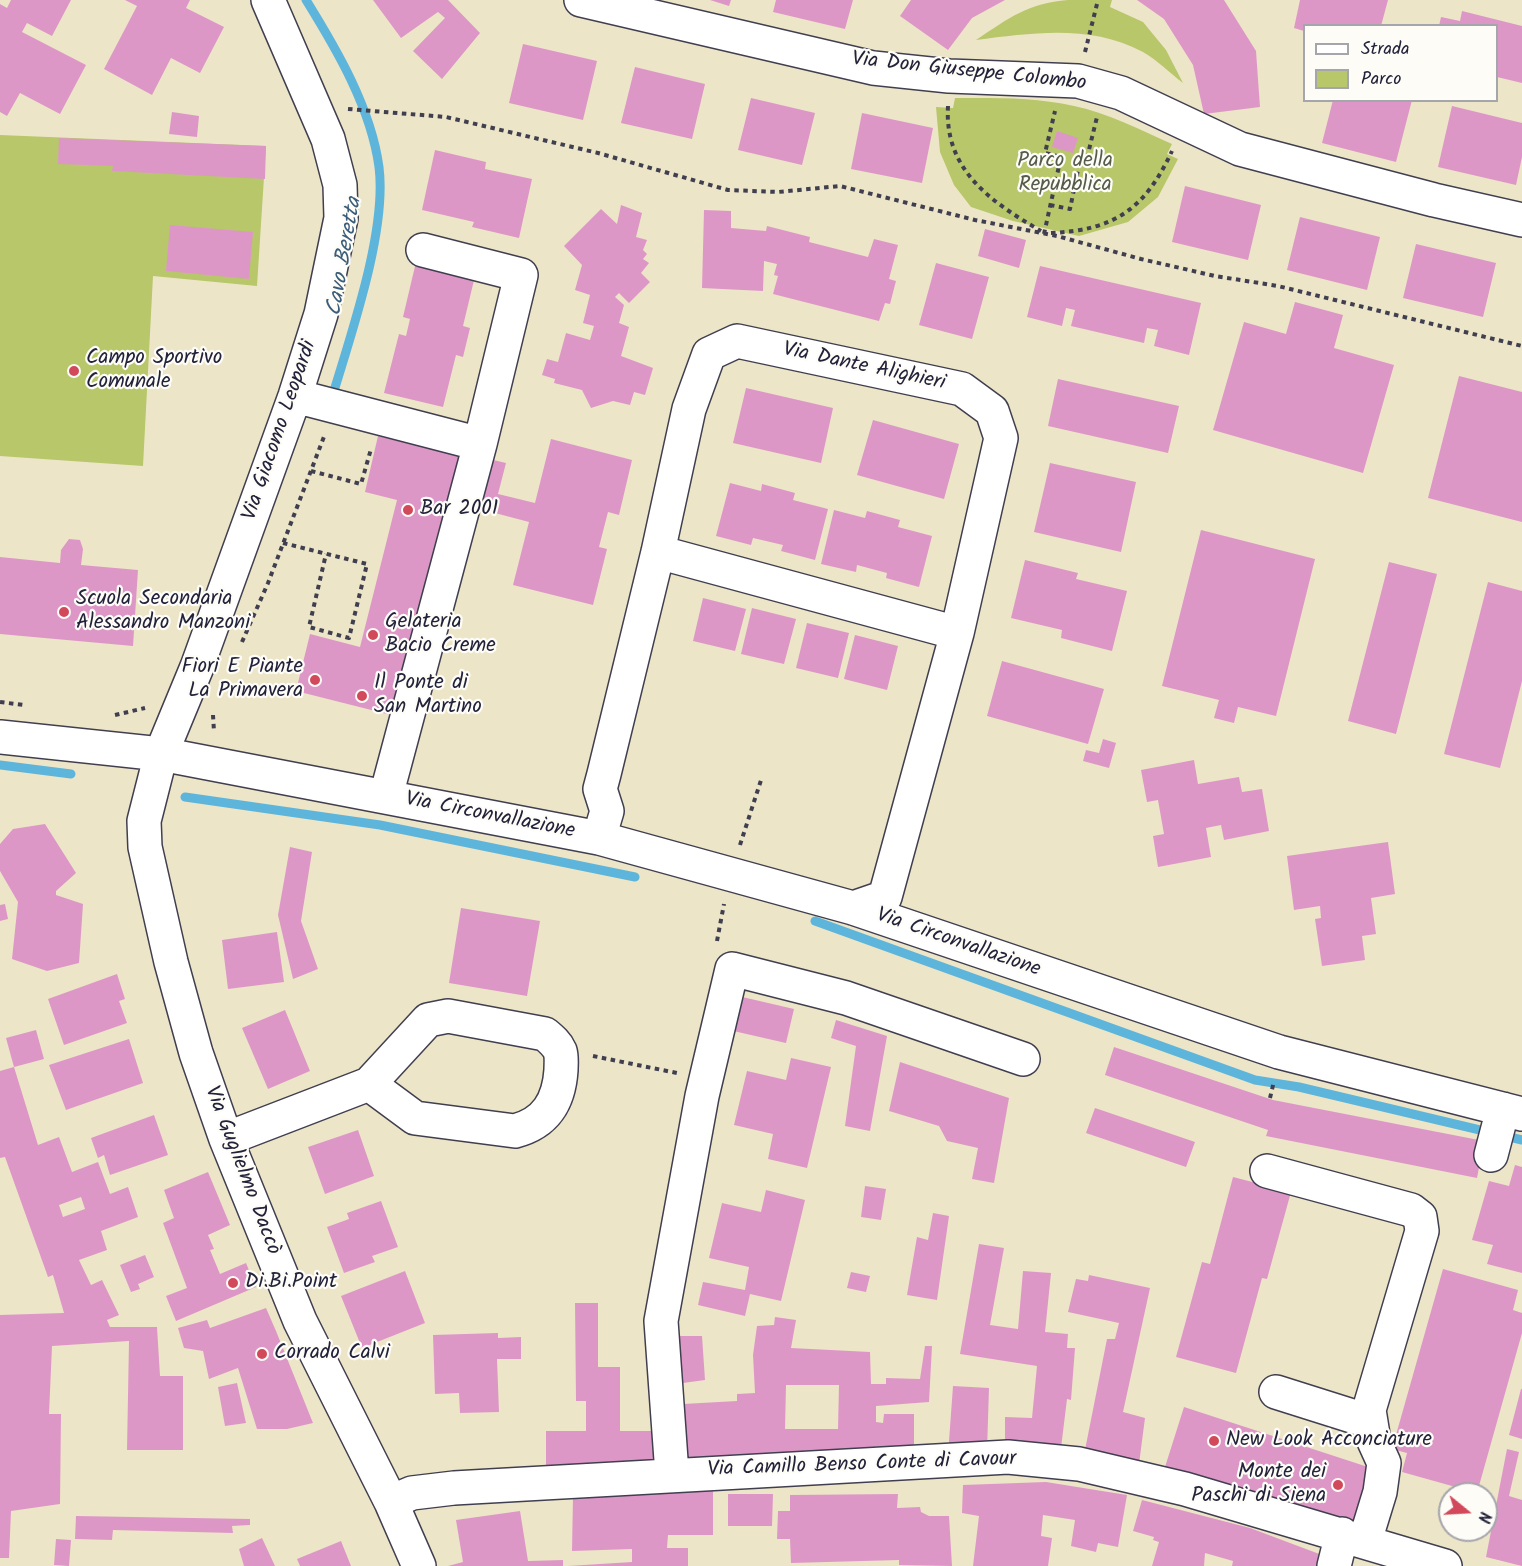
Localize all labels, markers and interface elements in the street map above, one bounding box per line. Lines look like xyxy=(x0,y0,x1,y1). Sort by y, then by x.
legend xyxy=(1303,24,1498,102)
text: Strada xyxy=(1361,35,1409,64)
street label: Via Don Giuseppe Colombo xyxy=(851,48,1087,98)
text: Parco xyxy=(1361,65,1401,94)
park label: Parco della Repubblica xyxy=(1017,149,1113,199)
water label: Cavo Beretta xyxy=(323,196,369,318)
street label: Via Giacomo Leopardi xyxy=(238,338,324,524)
street label: Via Dante Alighieri xyxy=(780,338,948,398)
place label: Campo Sportivo Comunale xyxy=(86,346,222,396)
marker: Campo Sportivo Comunale xyxy=(67,364,81,378)
place label: Bar 2001 xyxy=(420,497,498,523)
marker: Bar 2001 xyxy=(401,503,415,517)
place label: Scuola Secondaria Alessandro Manzoni xyxy=(76,587,250,637)
marker: Scuola Secondaria Alessandro Manzoni xyxy=(57,605,71,619)
place label: Gelateria Bacio Creme xyxy=(385,610,496,660)
marker: Gelateria Bacio Creme xyxy=(366,628,380,642)
place label: Fiori E Piante La Primavera xyxy=(181,655,303,705)
place label: Il Ponte di San Martino xyxy=(374,671,482,721)
marker: Fiori E Piante La Primavera xyxy=(308,673,322,687)
marker: Il Ponte di San Martino xyxy=(355,689,369,703)
street label: Via Circonvallazione xyxy=(403,788,577,846)
street label: Via Circonvallazione xyxy=(872,904,1044,984)
street label: Via Guglielmo Daccò xyxy=(197,1083,285,1259)
place label: Di.Bi.Point xyxy=(245,1270,337,1296)
marker: Di.Bi.Point xyxy=(226,1276,240,1290)
place label: Corrado Calvi xyxy=(274,1341,390,1367)
marker: Corrado Calvi xyxy=(255,1347,269,1361)
place label: New Look Acconciature xyxy=(1226,1428,1432,1454)
marker: New Look Acconciature xyxy=(1207,1434,1221,1448)
street label: Via Camillo Benso Conte di Cavour xyxy=(707,1448,1017,1484)
place label: Monte dei Paschi di Siena xyxy=(1191,1460,1326,1510)
marker: Monte dei Paschi di Siena xyxy=(1331,1478,1345,1492)
north arrow xyxy=(1438,1482,1498,1542)
text: N xyxy=(1470,1508,1497,1526)

